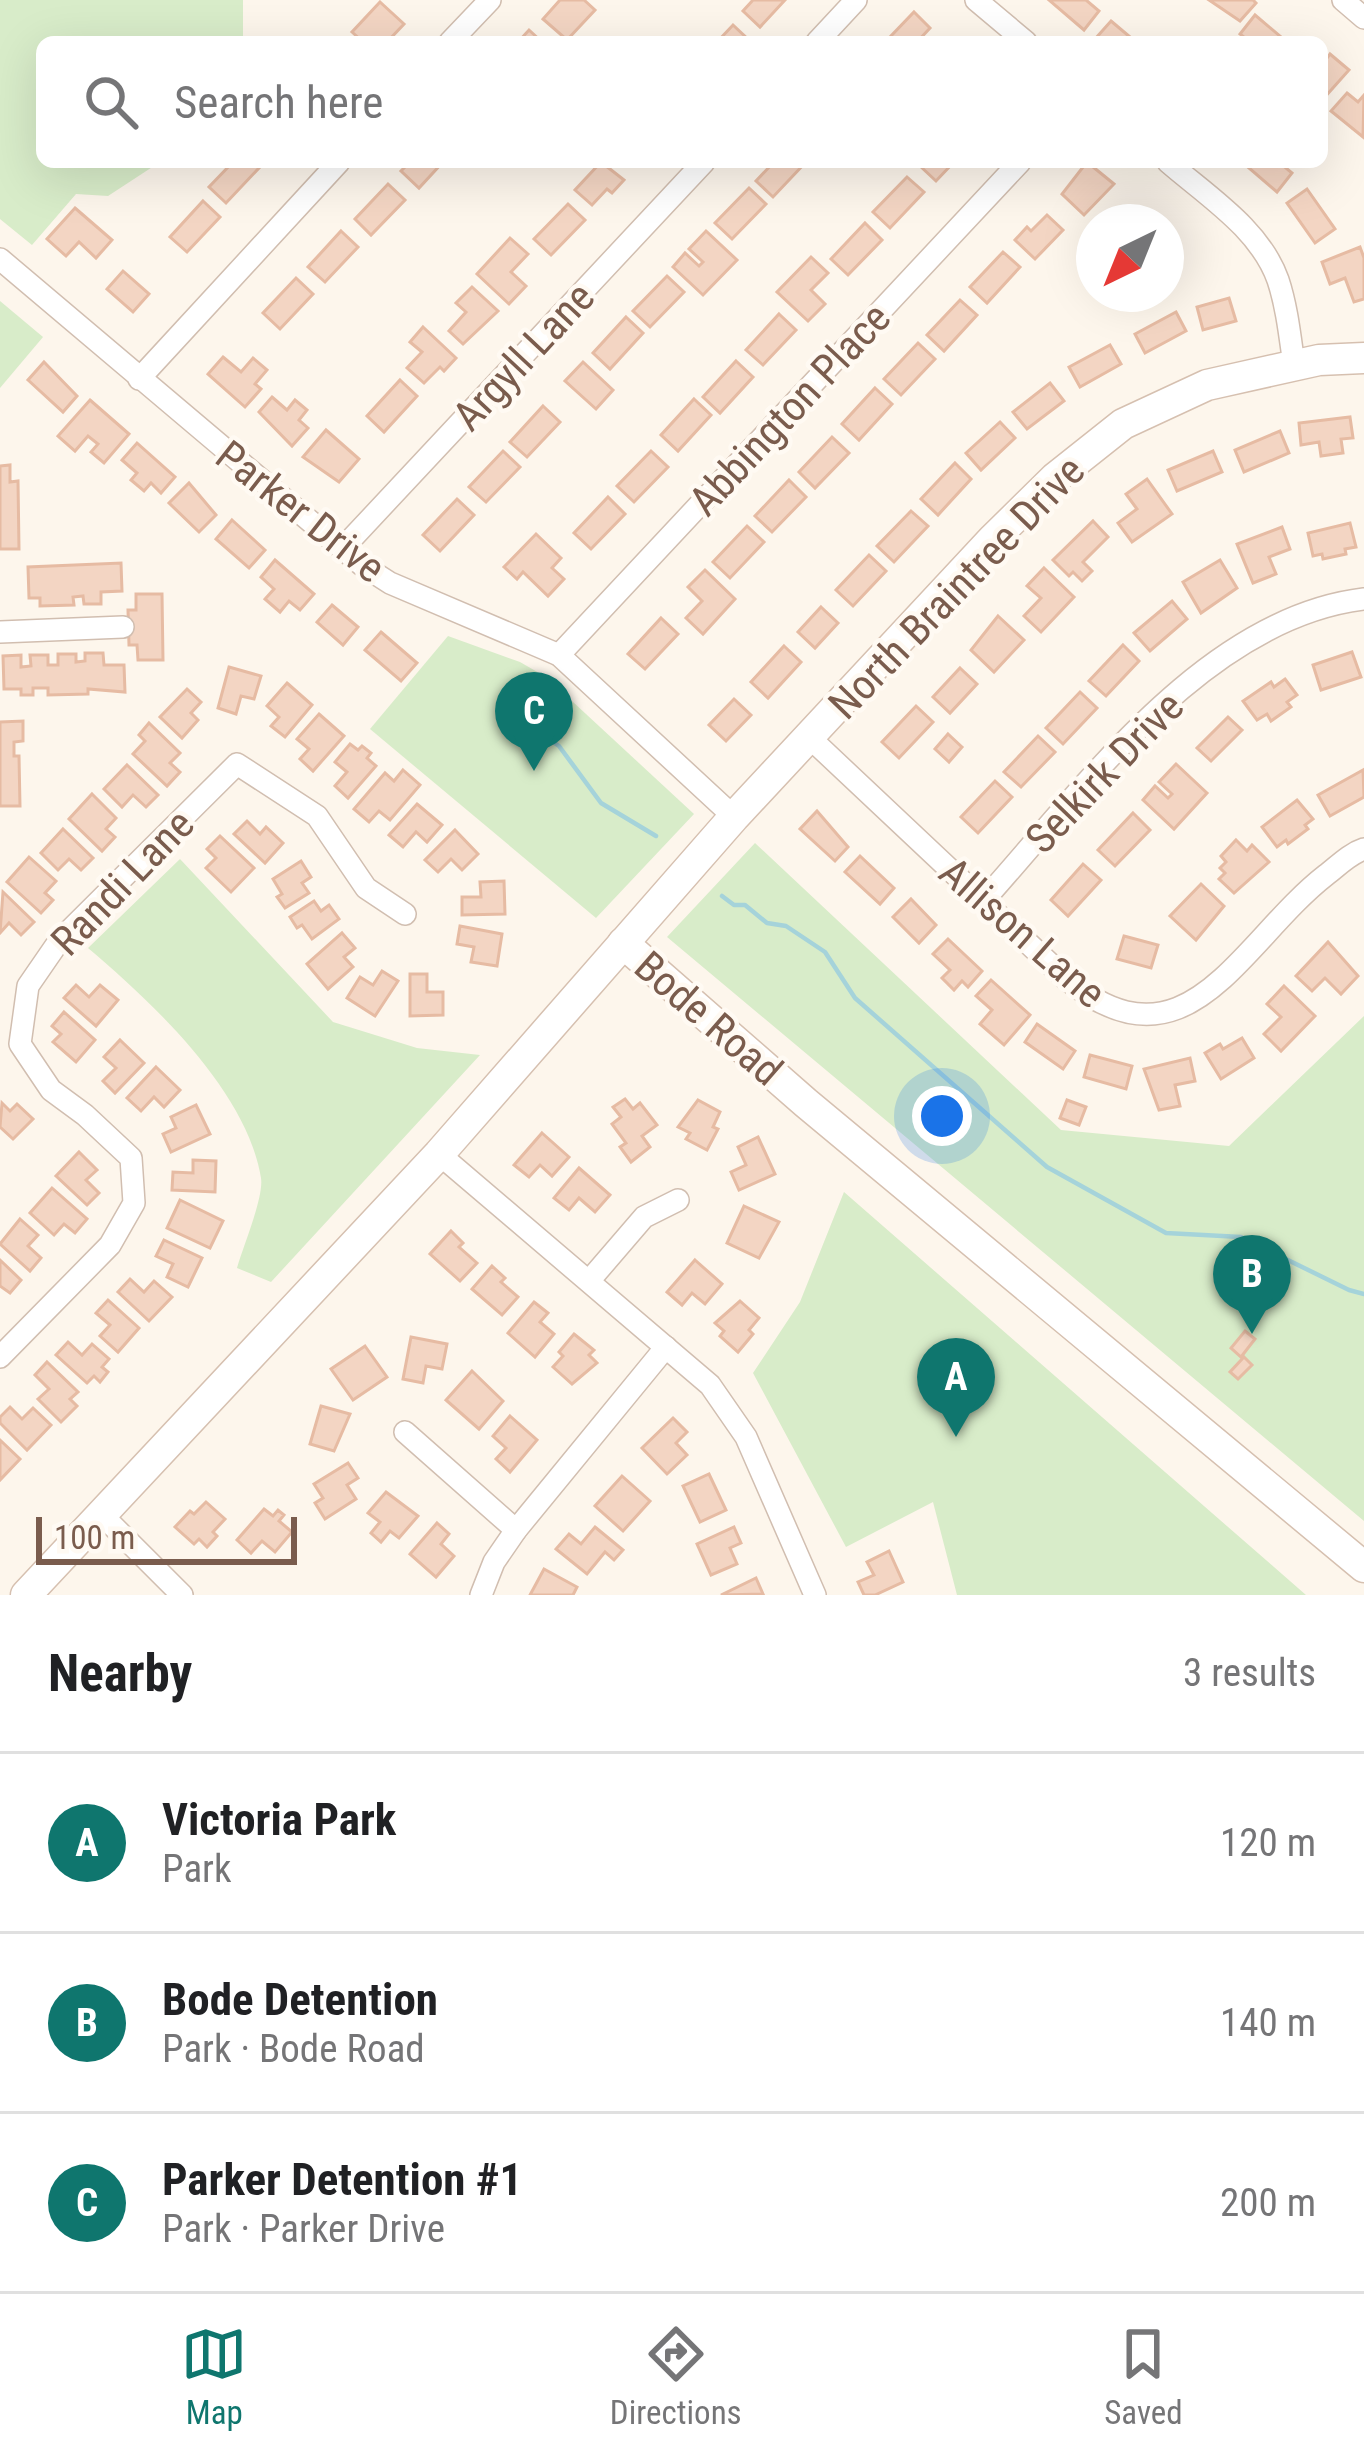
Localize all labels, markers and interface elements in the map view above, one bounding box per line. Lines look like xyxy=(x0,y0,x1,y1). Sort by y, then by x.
search box xyxy=(36,36,1328,168)
icon: search xyxy=(78,69,144,135)
text: Search here xyxy=(174,76,383,129)
north arrow xyxy=(1076,204,1184,312)
street label: Argyll Lane xyxy=(443,272,604,440)
street label: Abbington Place xyxy=(679,293,900,525)
street label: Parker Drive xyxy=(207,430,395,592)
street label: North Braintree Drive xyxy=(819,446,1094,729)
pin: C xyxy=(495,672,573,771)
street label: Selkirk Drive xyxy=(1016,682,1193,863)
street label: Randi Lane xyxy=(41,800,204,965)
street label: Allison Lane xyxy=(930,847,1116,1018)
street label: Bode Road xyxy=(625,941,792,1095)
your location xyxy=(912,1086,972,1146)
pin: B xyxy=(1213,1235,1291,1334)
pin: A xyxy=(917,1338,995,1437)
scale bar xyxy=(36,1511,297,1564)
text: 100 m xyxy=(54,1518,135,1557)
text: Nearby xyxy=(48,1644,192,1703)
text: 3 results xyxy=(1183,1650,1316,1696)
text: Victoria Park xyxy=(162,1793,396,1846)
text: A xyxy=(75,1820,99,1866)
text: 120 m xyxy=(1220,1820,1316,1866)
text: Park xyxy=(162,1846,232,1892)
text: Bode Detention xyxy=(162,1973,438,2026)
text: B xyxy=(76,2000,98,2046)
text: 140 m xyxy=(1220,2000,1316,2046)
text: Park · Bode Road xyxy=(162,2026,425,2072)
text: Parker Detention #1 xyxy=(162,2153,522,2206)
text: C xyxy=(76,2180,98,2226)
text: 200 m xyxy=(1220,2180,1316,2226)
text: Park · Parker Drive xyxy=(162,2206,445,2252)
tab: Map xyxy=(181,2321,247,2432)
tab: Directions xyxy=(610,2321,742,2432)
tab: Saved xyxy=(1104,2321,1183,2432)

